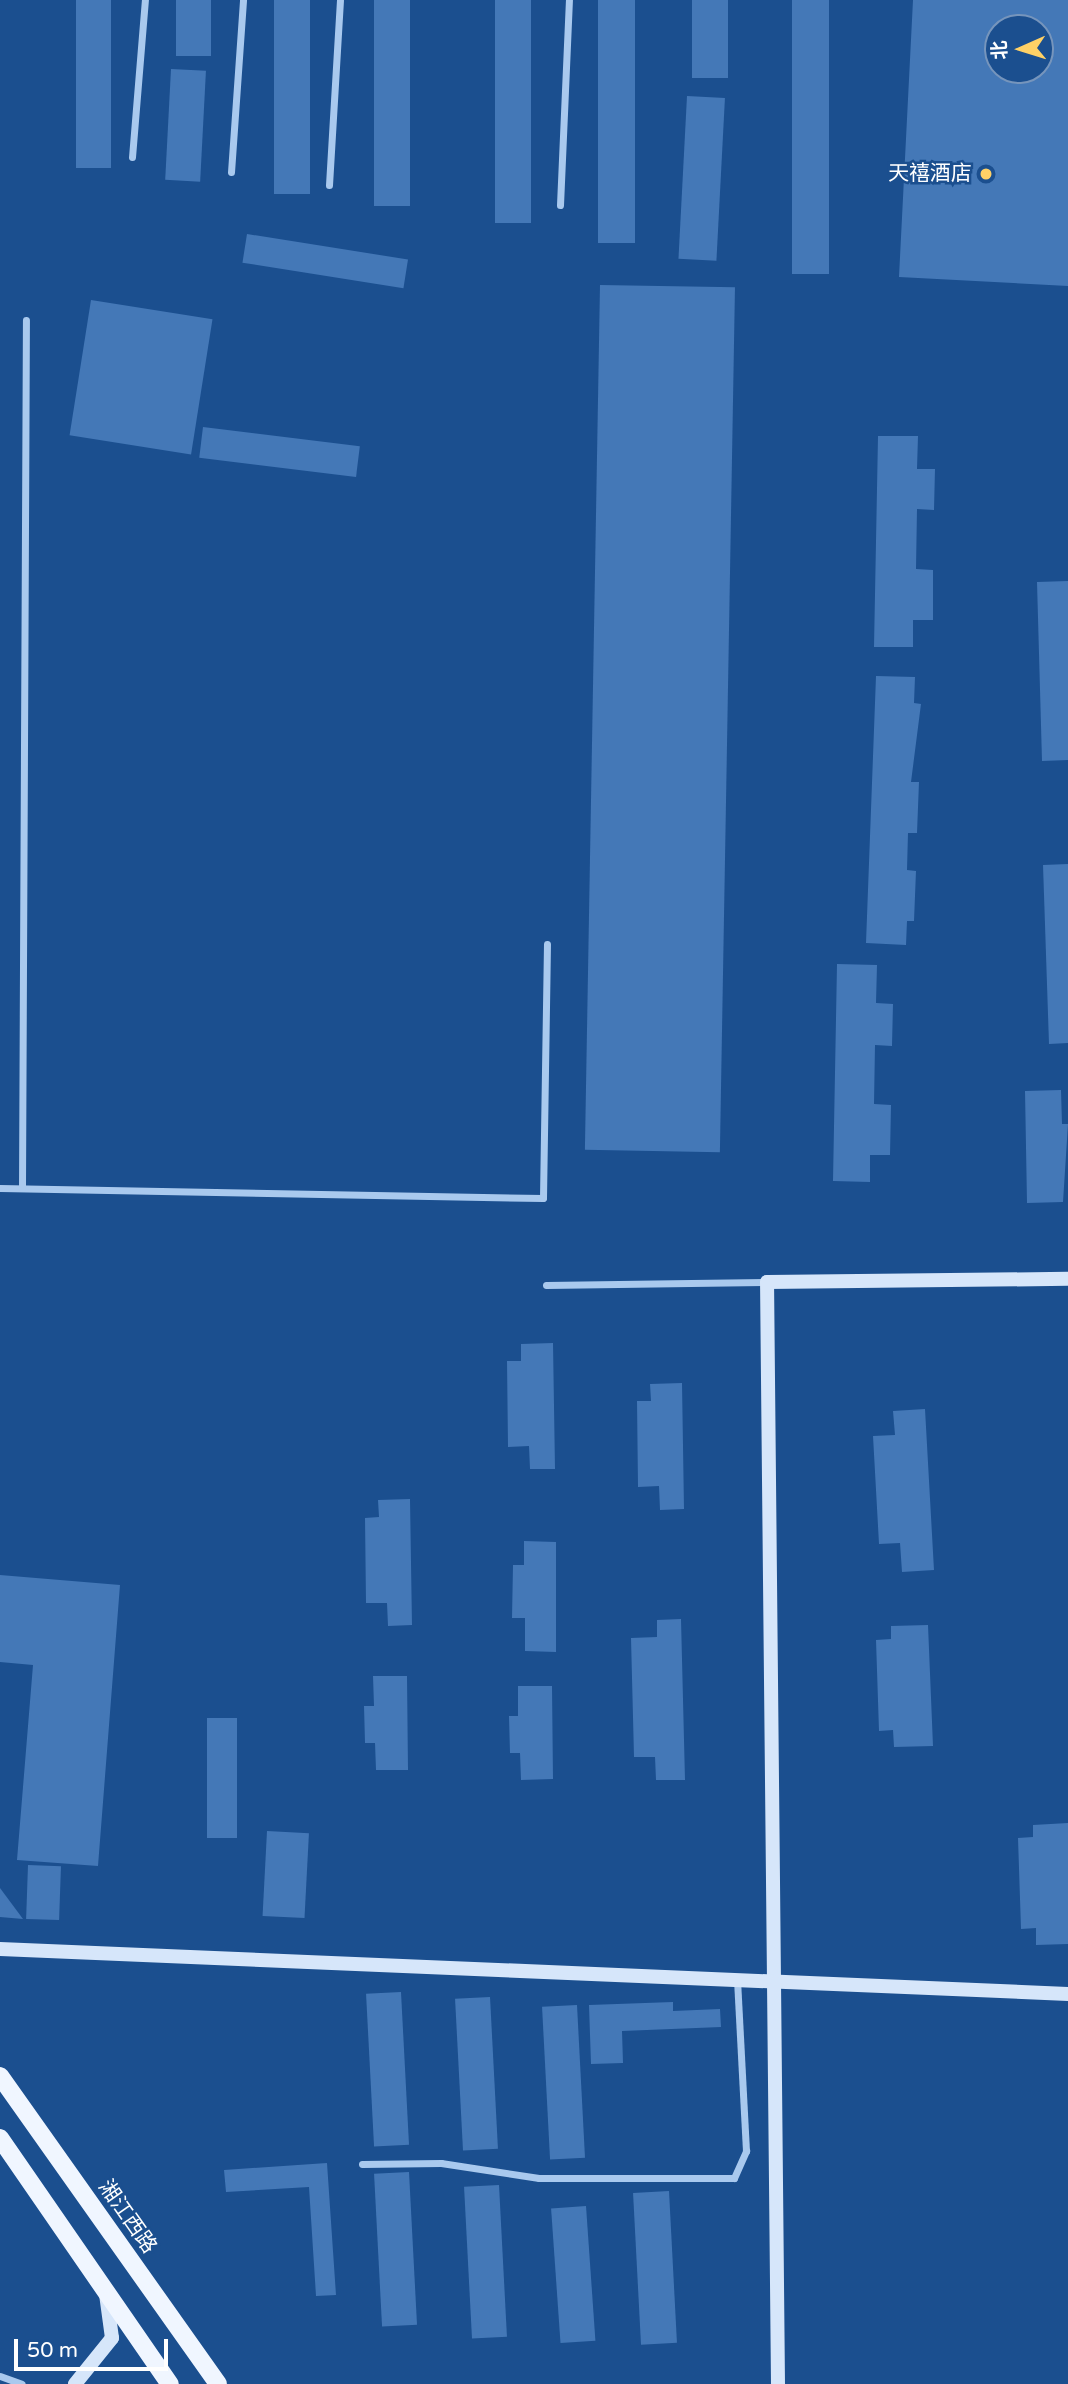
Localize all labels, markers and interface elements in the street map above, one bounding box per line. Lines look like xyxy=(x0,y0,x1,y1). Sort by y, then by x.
north arrow xyxy=(984,14,1054,84)
text: 北 xyxy=(989,40,1012,60)
place label: 天禧酒店 xyxy=(888,161,972,187)
marker: 天禧酒店 xyxy=(978,166,994,182)
street label: 湘江西路 xyxy=(93,2175,161,2259)
scale bar xyxy=(18,2324,172,2368)
text: 50 m xyxy=(27,2338,78,2363)

